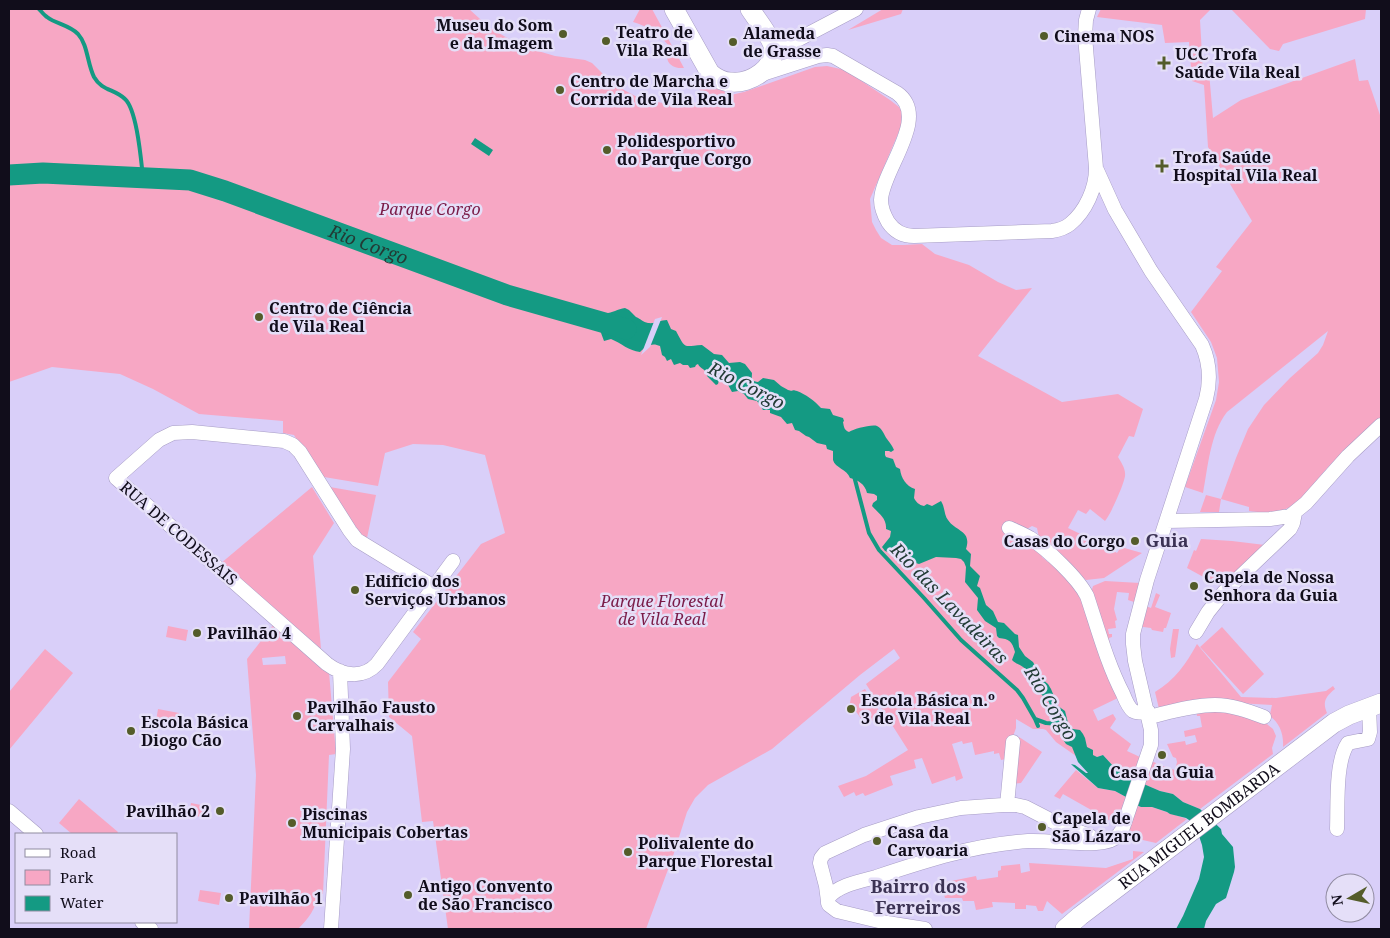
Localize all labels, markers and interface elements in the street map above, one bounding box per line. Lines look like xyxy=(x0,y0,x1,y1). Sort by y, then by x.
place label: Museu do Som e da Imagem xyxy=(436,14,553,54)
place label: Teatro de Vila Real xyxy=(616,21,693,61)
place label: Alameda de Grasse xyxy=(743,22,821,62)
place label: Cinema NOS xyxy=(1054,25,1154,47)
marker: Museu do Som e da Imagem xyxy=(557,28,569,40)
marker: Cinema NOS xyxy=(1038,30,1050,42)
marker: Teatro de Vila Real xyxy=(600,35,612,47)
marker: Alameda de Grasse xyxy=(727,36,739,48)
place label: UCC Trofa Saúde Vila Real xyxy=(1175,43,1301,83)
marker: UCC Trofa Saúde Vila Real xyxy=(1157,56,1171,70)
place label: Centro de Marcha e Corrida de Vila Real xyxy=(570,70,733,110)
marker: Centro de Marcha e Corrida de Vila Real xyxy=(554,84,566,96)
place label: Polidesportivo do Parque Corgo xyxy=(617,130,752,170)
marker: Polidesportivo do Parque Corgo xyxy=(601,144,613,156)
place label: Trofa Saúde Hospital Vila Real xyxy=(1173,146,1318,186)
marker: Trofa Saúde Hospital Vila Real xyxy=(1155,159,1169,173)
park label: Parque Corgo xyxy=(378,198,481,220)
water label: Rio Corgo xyxy=(325,218,412,270)
place label: Centro de Ciência de Vila Real xyxy=(269,297,412,337)
marker: Centro de Ciência de Vila Real xyxy=(253,311,265,323)
water label: Rio Corgo xyxy=(704,355,789,414)
street label: RUA DE CODESSAIS xyxy=(116,476,242,590)
district label: Guia xyxy=(1145,528,1189,552)
place label: Casas do Corgo xyxy=(1003,530,1125,552)
marker: Casas do Corgo xyxy=(1129,535,1141,547)
water label: Rio das Lavadeiras xyxy=(885,537,1014,669)
place label: Capela de Nossa Senhora da Guia xyxy=(1204,566,1338,606)
place label: Edifício dos Serviços Urbanos xyxy=(365,570,506,610)
marker: Capela de Nossa Senhora da Guia xyxy=(1188,580,1200,592)
marker: Edifício dos Serviços Urbanos xyxy=(349,584,361,596)
park label: Parque Florestal de Vila Real xyxy=(600,590,724,630)
place label: Pavilhão 4 xyxy=(207,622,291,644)
marker: Pavilhão 4 xyxy=(191,627,203,639)
water label: Rio Corgo xyxy=(1019,661,1083,745)
place label: Escola Básica n.º 3 de Vila Real xyxy=(861,689,995,729)
place label: Pavilhão Fausto Carvalhais xyxy=(307,696,436,736)
marker: Escola Básica n.º 3 de Vila Real xyxy=(845,703,857,715)
marker: Pavilhão Fausto Carvalhais xyxy=(291,710,303,722)
place label: Escola Básica Diogo Cão xyxy=(141,711,249,751)
marker: Escola Básica Diogo Cão xyxy=(125,725,137,737)
marker: Casa da Guia xyxy=(1156,749,1168,761)
street label: RUA MIGUEL BOMBARDA xyxy=(1114,757,1284,894)
place label: Casa da Guia xyxy=(1110,761,1214,783)
place label: Pavilhão 2 xyxy=(126,800,210,822)
place label: Piscinas Municipais Cobertas xyxy=(302,803,468,843)
marker: Pavilhão 2 xyxy=(214,805,226,817)
place label: Capela de São Lázaro xyxy=(1052,807,1141,847)
marker: Piscinas Municipais Cobertas xyxy=(286,817,298,829)
place label: Casa da Carvoaria xyxy=(887,821,969,861)
marker: Capela de São Lázaro xyxy=(1036,821,1048,833)
place label: Polivalente do Parque Florestal xyxy=(638,832,773,872)
legend xyxy=(15,833,178,923)
marker: Casa da Carvoaria xyxy=(871,835,883,847)
text: Road xyxy=(60,842,96,862)
marker: Polivalente do Parque Florestal xyxy=(622,846,634,858)
text: Park xyxy=(60,867,94,887)
north arrow xyxy=(1325,873,1375,923)
district label: Bairro dos Ferreiros xyxy=(870,874,966,919)
place label: Antigo Convento de São Francisco xyxy=(418,875,553,915)
place label: Pavilhão 1 xyxy=(239,887,323,909)
marker: Antigo Convento de São Francisco xyxy=(402,889,414,901)
text: Water xyxy=(60,892,103,912)
marker: Pavilhão 1 xyxy=(223,892,235,904)
text: N xyxy=(1326,893,1347,907)

